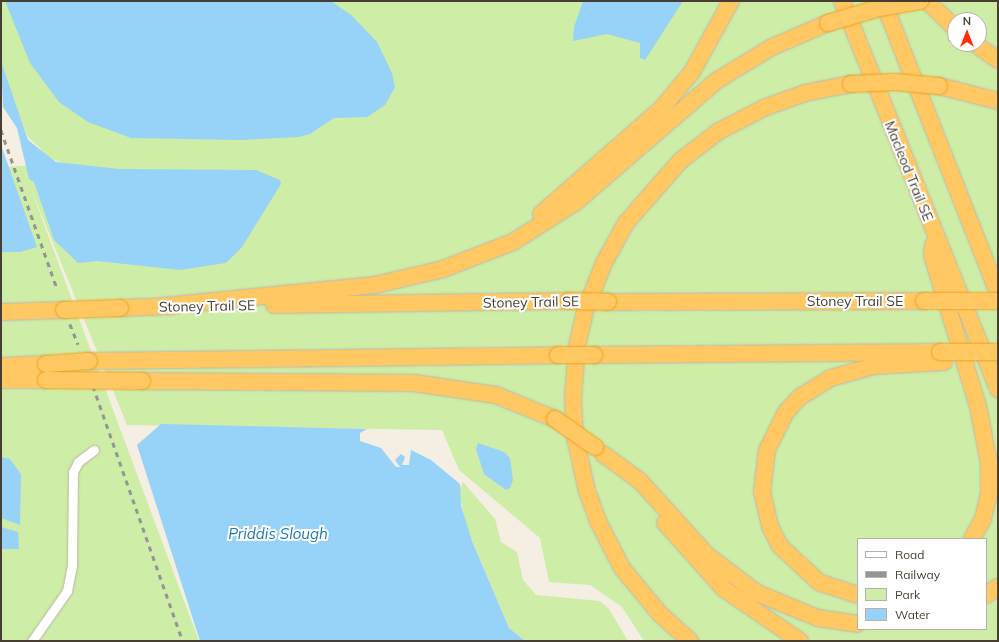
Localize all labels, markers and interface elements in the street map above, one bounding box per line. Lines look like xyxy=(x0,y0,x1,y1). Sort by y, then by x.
north arrow xyxy=(947,12,987,52)
text: N xyxy=(963,14,971,28)
street label: Macleod Trail SE xyxy=(881,119,937,223)
street label: Stoney Trail SE xyxy=(483,293,579,311)
street label: Stoney Trail SE xyxy=(807,293,903,309)
street label: Stoney Trail SE xyxy=(159,297,255,315)
water label: Priddis Slough xyxy=(228,525,328,543)
legend xyxy=(857,538,987,630)
text: Road xyxy=(895,547,924,562)
text: Railway xyxy=(895,567,940,582)
text: Park xyxy=(895,587,920,602)
text: Water xyxy=(895,607,930,622)

